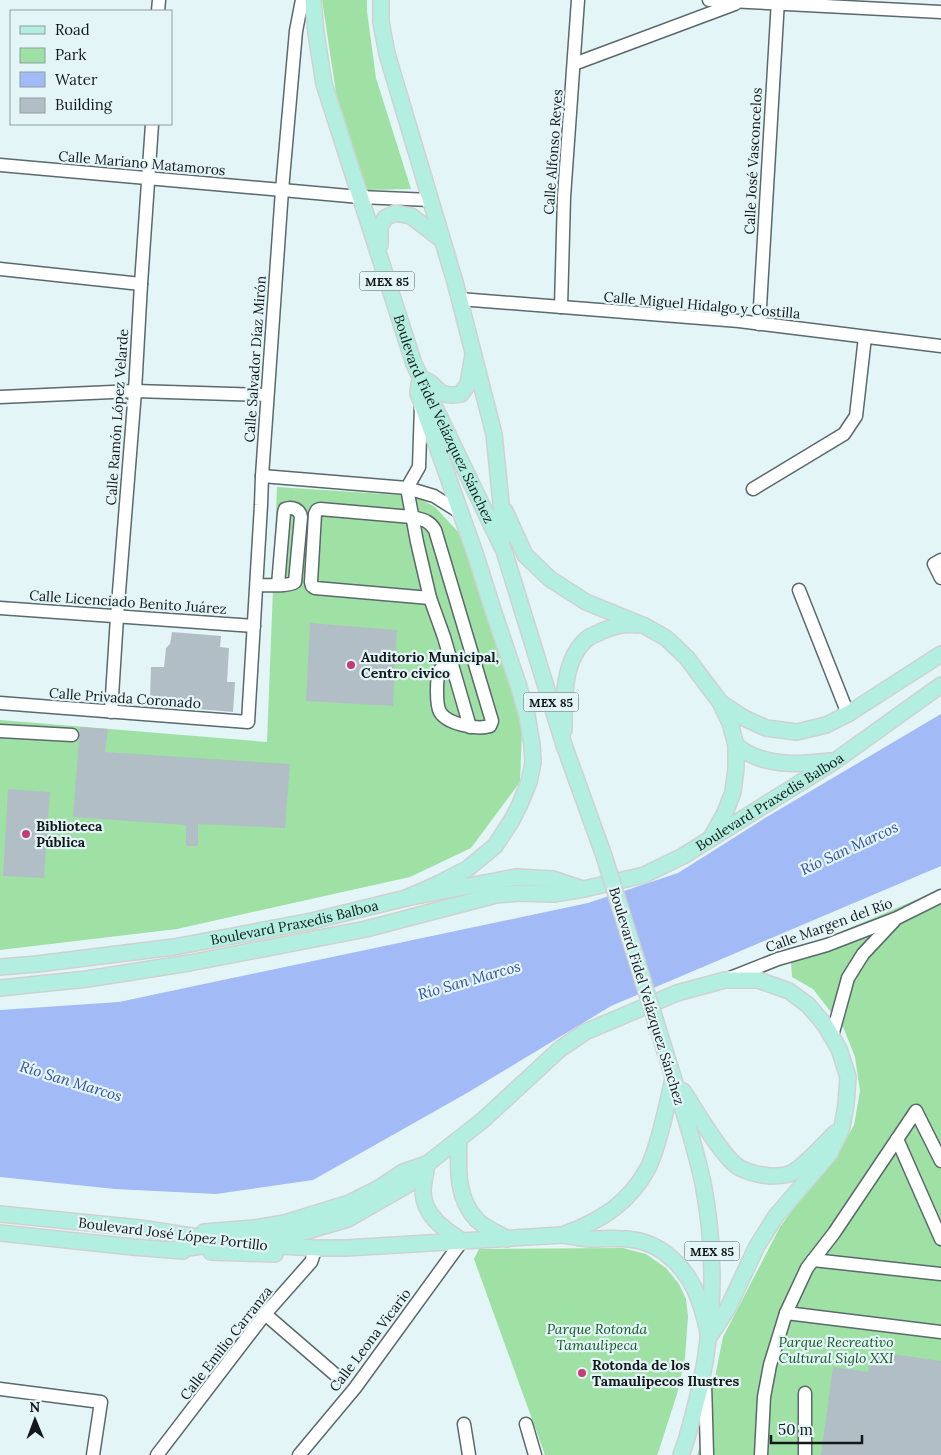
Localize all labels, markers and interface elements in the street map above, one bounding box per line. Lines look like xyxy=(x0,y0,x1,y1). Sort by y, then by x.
legend xyxy=(10,10,172,125)
text: Road xyxy=(55,20,90,39)
text: Park xyxy=(55,45,86,64)
text: Water xyxy=(55,70,98,89)
street label: Calle José Vasconcelos xyxy=(740,87,766,235)
street label: Calle Alfonso Reyes xyxy=(540,89,566,215)
text: Building xyxy=(55,95,113,114)
street label: Calle Mariano Matamoros xyxy=(58,147,226,179)
road number: MEX 85 xyxy=(360,272,414,290)
street label: Calle Salvador Díaz Mirón xyxy=(240,275,270,443)
street label: Calle Miguel Hidalgo y Costilla xyxy=(603,287,801,323)
street label: Boulevard Fidel Velázquez Sánchez xyxy=(390,312,498,526)
street label: Calle Ramón López Velarde xyxy=(102,328,132,506)
street label: Calle Licenciado Benito Juárez xyxy=(29,586,227,618)
place label: Auditorio Municipal, Centro civico xyxy=(361,648,499,682)
marker: Auditorio Municipal, Centro civico xyxy=(345,659,357,671)
street label: Calle Privada Coronado xyxy=(48,684,202,712)
road number: MEX 85 xyxy=(524,692,578,712)
street label: Boulevard Praxedis Balboa xyxy=(692,749,847,855)
place label: Biblioteca Pública xyxy=(36,817,103,851)
water label: Río San Marcos xyxy=(797,817,901,879)
marker: Biblioteca Pública xyxy=(20,828,32,840)
street label: Boulevard Fidel Velázquez Sánchez xyxy=(605,885,689,1107)
street label: Calle Margen del Río xyxy=(763,894,895,956)
street label: Boulevard Praxedis Balboa xyxy=(209,896,380,949)
water label: Río San Marcos xyxy=(416,956,522,1004)
water label: Río San Marcos xyxy=(18,1056,124,1106)
street label: Boulevard José López Portillo xyxy=(77,1213,269,1255)
road number: MEX 85 xyxy=(684,1242,740,1260)
street label: Calle Emilio Carranza xyxy=(176,1282,276,1404)
street label: Calle Leona Vicario xyxy=(325,1285,415,1395)
park label: Parque Rotonda Tamaulipeca xyxy=(547,1320,648,1354)
park label: Parque Recreativo Cultural Siglo XXI xyxy=(779,1333,894,1367)
place label: Rotonda de los Tamaulipecos Ilustres xyxy=(592,1356,740,1390)
marker: Rotonda de los Tamaulipecos Ilustres xyxy=(576,1367,588,1379)
north arrow xyxy=(10,1395,60,1445)
text: N xyxy=(29,1398,41,1416)
scale bar xyxy=(771,1412,862,1444)
text: 50 m xyxy=(778,1420,813,1439)

